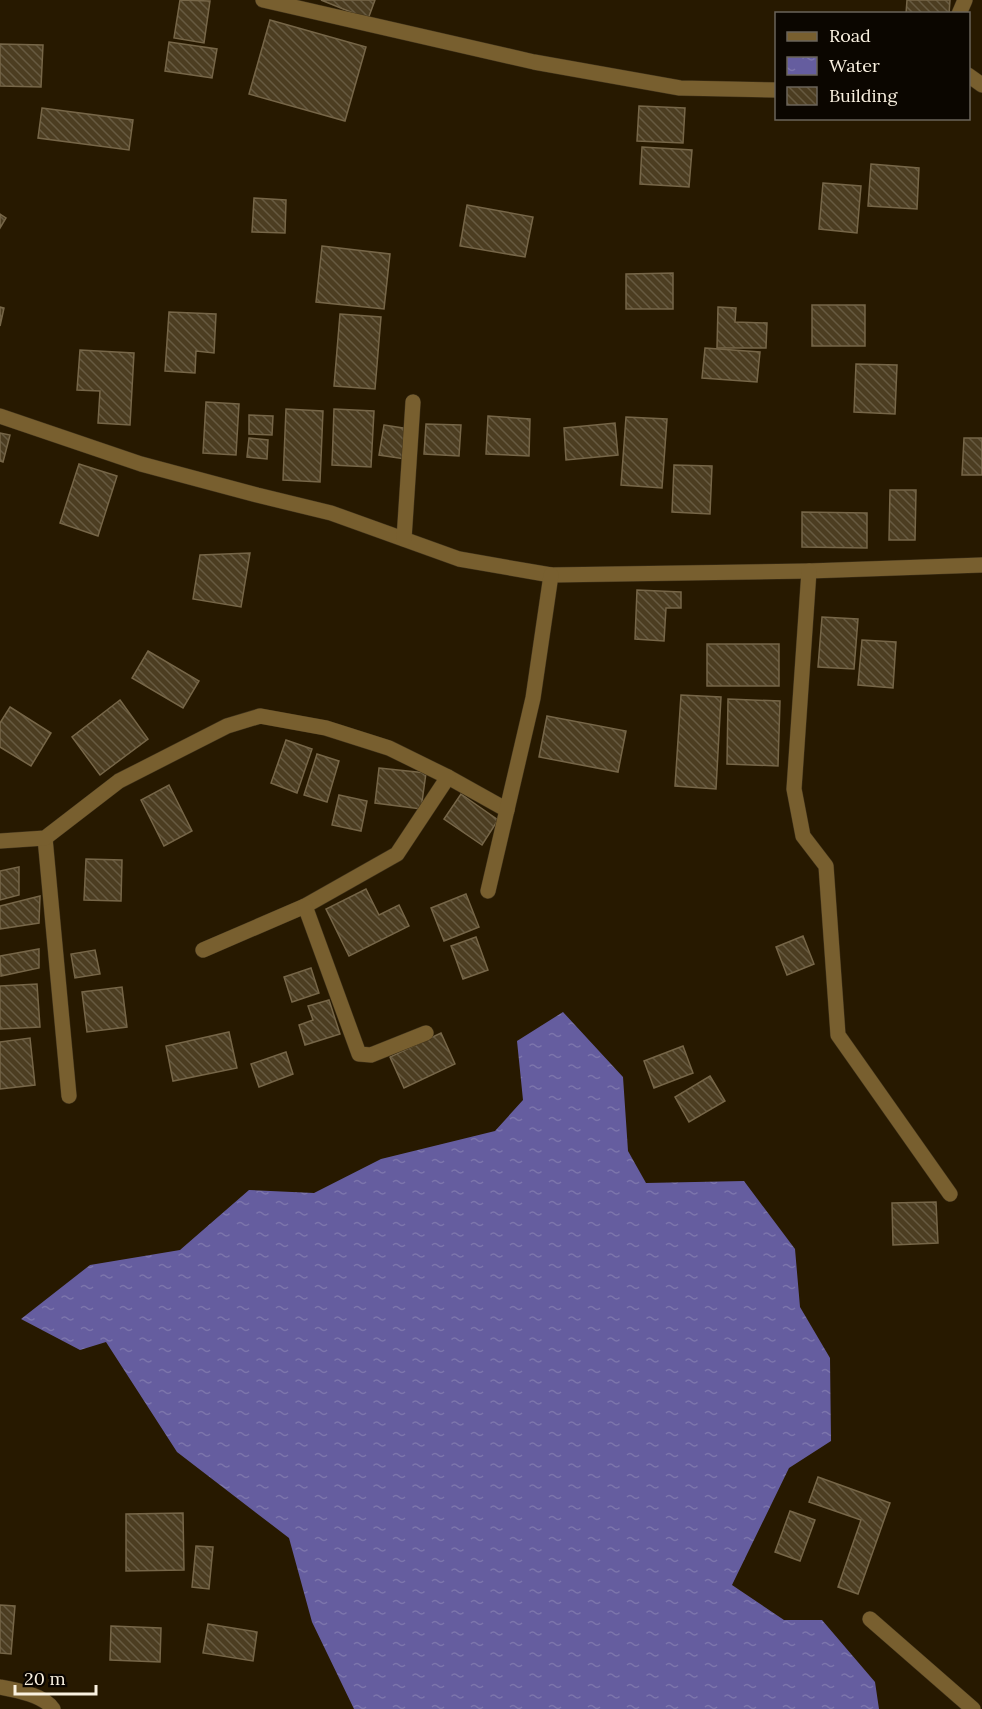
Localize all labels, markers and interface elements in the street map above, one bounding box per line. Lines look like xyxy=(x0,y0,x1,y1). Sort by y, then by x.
legend xyxy=(775,12,970,120)
text: Road xyxy=(829,24,871,47)
text: Water xyxy=(829,54,880,77)
text: Building xyxy=(829,84,899,107)
scale bar xyxy=(15,1658,96,1696)
text: 20 m xyxy=(24,1667,66,1690)

